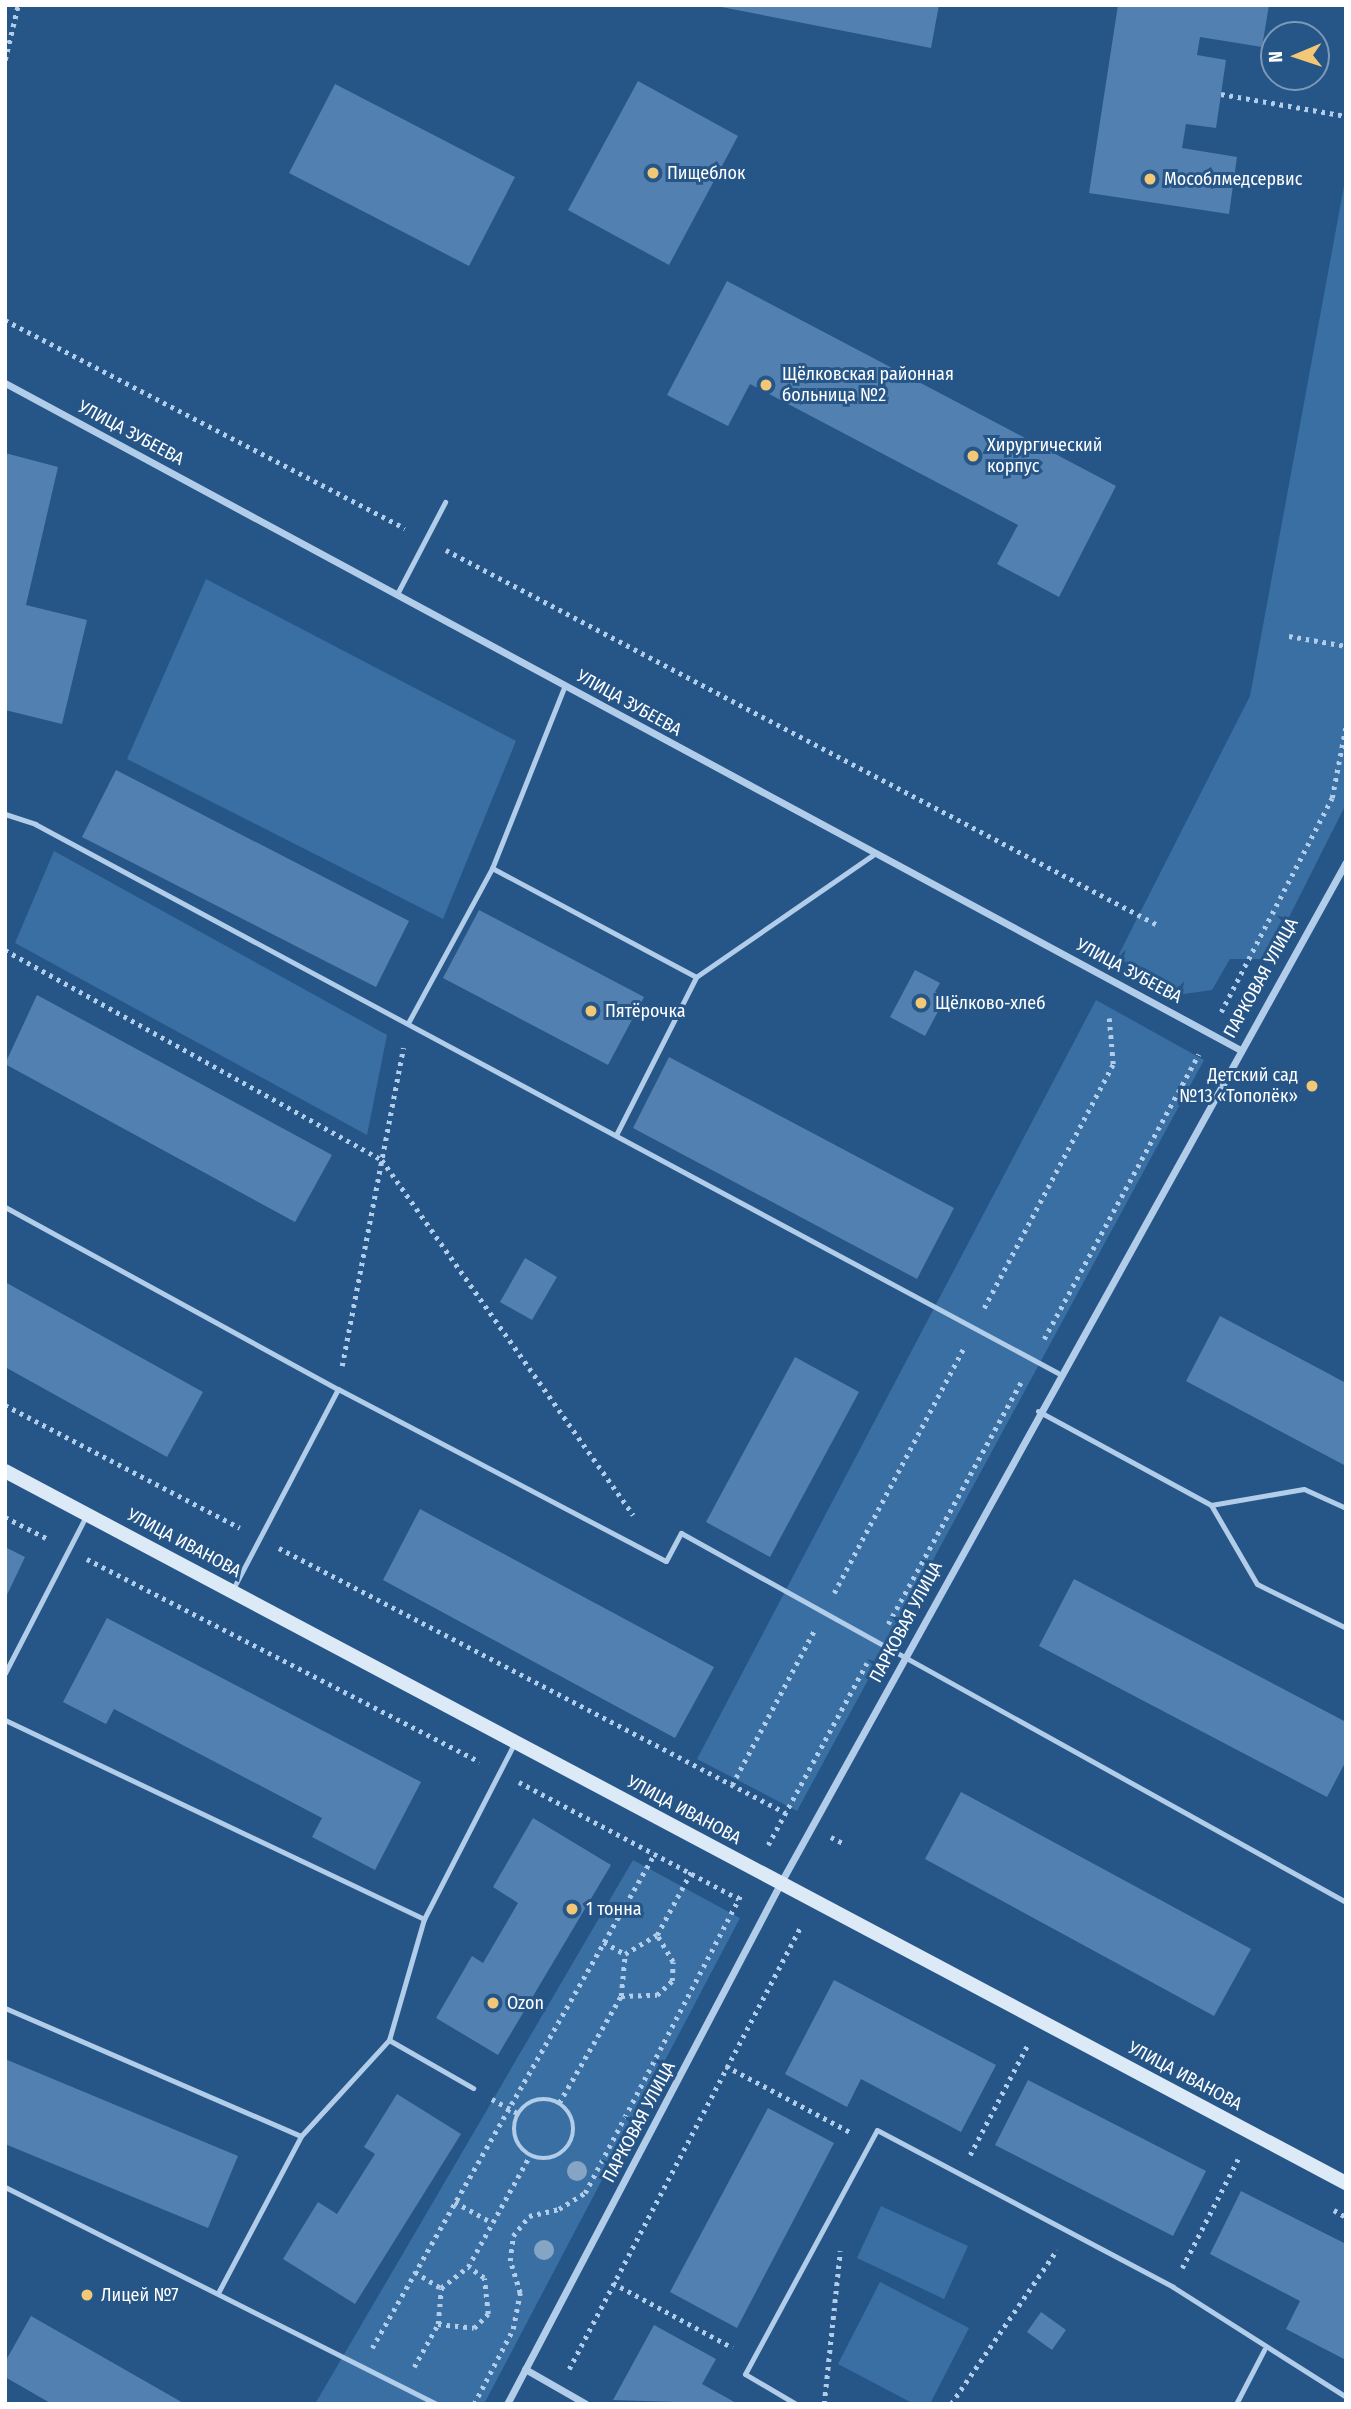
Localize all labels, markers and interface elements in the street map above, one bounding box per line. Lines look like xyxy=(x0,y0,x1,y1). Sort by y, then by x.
north arrow xyxy=(1260,21,1330,91)
text: N xyxy=(1264,51,1287,63)
place label: Пищеблок xyxy=(667,162,746,184)
marker: Пищеблок xyxy=(645,165,661,181)
place label: Мособлмедсервис xyxy=(1164,168,1302,190)
marker: Мособлмедсервис xyxy=(1142,171,1158,187)
place label: Щёлковская районная больница №2 xyxy=(782,364,954,406)
marker: Щёлковская районная больница №2 xyxy=(756,375,776,395)
street label: УЛИЦА ЗУБЕЕВА xyxy=(74,396,188,470)
place label: Хирургический корпус xyxy=(987,435,1102,478)
marker: Хирургический корпус xyxy=(965,448,981,464)
street label: УЛИЦА ЗУБЕЕВА xyxy=(573,665,685,741)
street label: ПАРКОВАЯ УЛИЦА xyxy=(1219,914,1303,1042)
street label: УЛИЦА ЗУБЕЕВА xyxy=(1072,934,1186,1008)
place label: Щёлково-хлеб xyxy=(935,992,1046,1014)
marker: Щёлково-хлеб xyxy=(913,995,929,1011)
place label: Пятёрочка xyxy=(605,1000,685,1022)
marker: Пятёрочка xyxy=(583,1003,599,1019)
place label: Детский сад №13 «Тополёк» xyxy=(1179,1065,1298,1108)
marker: Детский сад №13 «Тополёк» xyxy=(1304,1078,1320,1094)
street label: УЛИЦА ИВАНОВА xyxy=(123,1504,245,1582)
street label: ПАРКОВАЯ УЛИЦА xyxy=(865,1558,947,1686)
street label: УЛИЦА ИВАНОВА xyxy=(623,1771,745,1849)
place label: 1 тонна xyxy=(586,1898,642,1920)
marker: 1 тонна xyxy=(564,1901,580,1917)
place label: Ozon xyxy=(507,1992,544,2014)
marker: Ozon xyxy=(485,1995,501,2011)
street label: УЛИЦА ИВАНОВА xyxy=(1124,2037,1246,2115)
street label: ПАРКОВАЯ УЛИЦА xyxy=(598,2058,680,2186)
place label: Лицей №7 xyxy=(101,2284,179,2306)
marker: Лицей №7 xyxy=(79,2287,95,2303)

